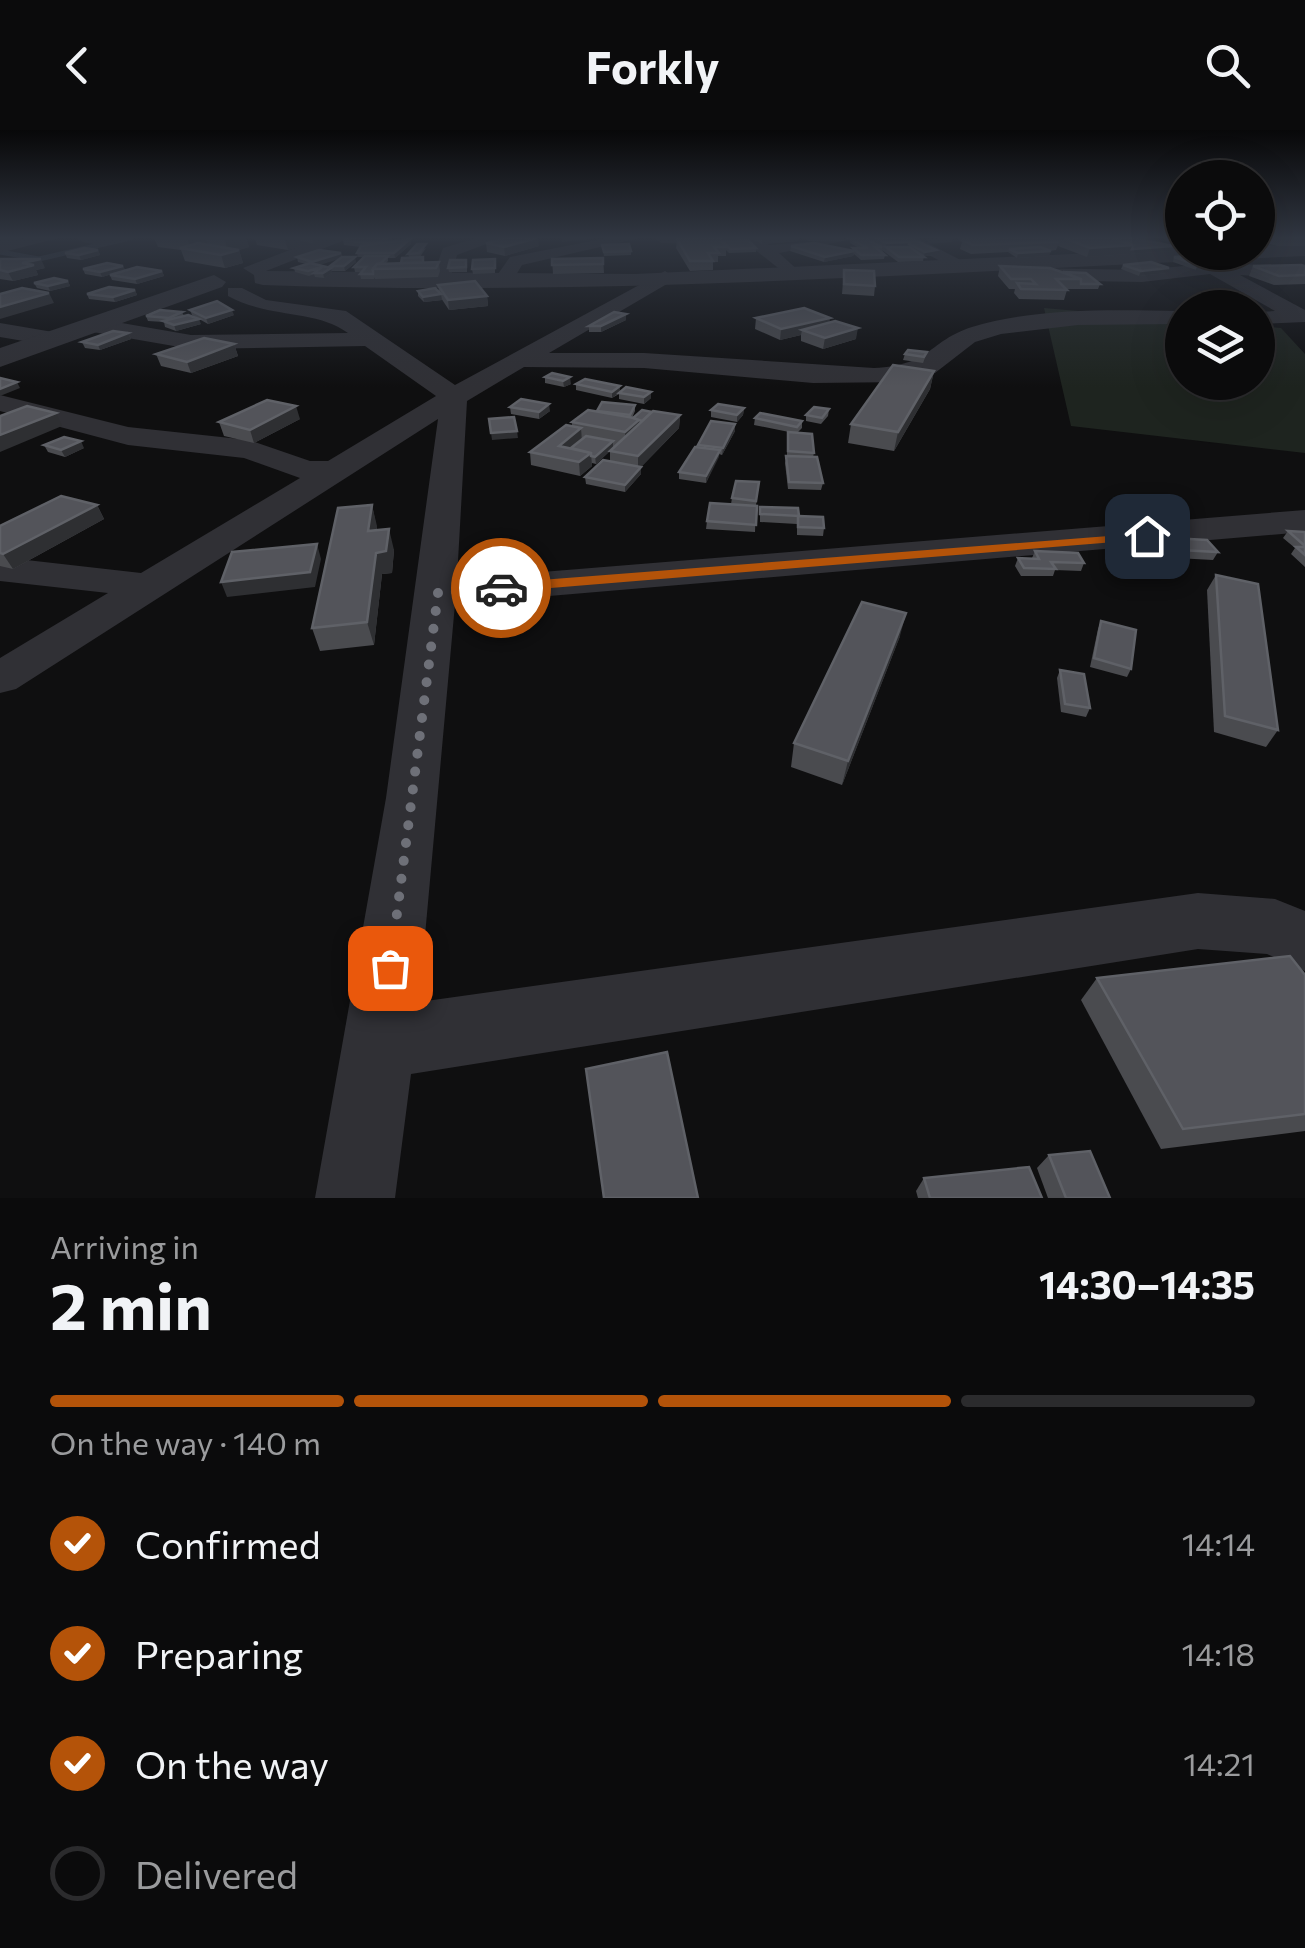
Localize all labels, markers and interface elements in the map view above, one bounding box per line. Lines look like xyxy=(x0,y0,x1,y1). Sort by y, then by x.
icon: back xyxy=(50,38,105,93)
text: Forkly xyxy=(586,38,719,93)
icon: search xyxy=(1200,38,1255,93)
map controls xyxy=(1165,160,1275,400)
button: locate xyxy=(1165,160,1275,270)
button: layers xyxy=(1165,290,1275,400)
pin xyxy=(1105,494,1190,579)
icon: home xyxy=(1120,509,1175,564)
courier xyxy=(451,538,551,638)
icon: car xyxy=(474,561,529,616)
pin xyxy=(348,926,433,1011)
icon: bag xyxy=(363,941,418,996)
text: Arriving in xyxy=(50,1226,199,1266)
text: 14:30–14:35 xyxy=(1039,1260,1255,1307)
text: 2 min xyxy=(50,1264,212,1343)
text: On the way · 140 m xyxy=(50,1422,321,1462)
icon: check xyxy=(50,1516,105,1571)
text: Confirmed xyxy=(135,1520,321,1567)
text: 14:14 xyxy=(1182,1523,1255,1563)
icon: check xyxy=(50,1626,105,1681)
text: Preparing xyxy=(135,1630,303,1677)
text: 14:18 xyxy=(1181,1633,1255,1673)
icon: check xyxy=(50,1736,105,1791)
text: On the way xyxy=(135,1740,329,1787)
text: 14:21 xyxy=(1183,1743,1255,1783)
text: Delivered xyxy=(135,1850,298,1897)

